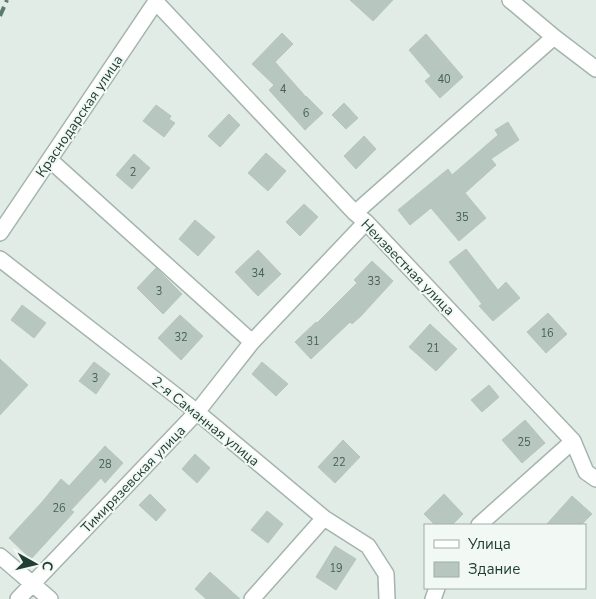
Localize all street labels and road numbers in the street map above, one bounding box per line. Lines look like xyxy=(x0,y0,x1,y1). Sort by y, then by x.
street label: Краснодарская улица xyxy=(31,52,127,181)
street label: Неизвестная улица xyxy=(357,215,459,320)
street label: 2-я Саманная улица xyxy=(148,372,263,471)
street label: Тимирязевская улица xyxy=(77,421,190,537)

